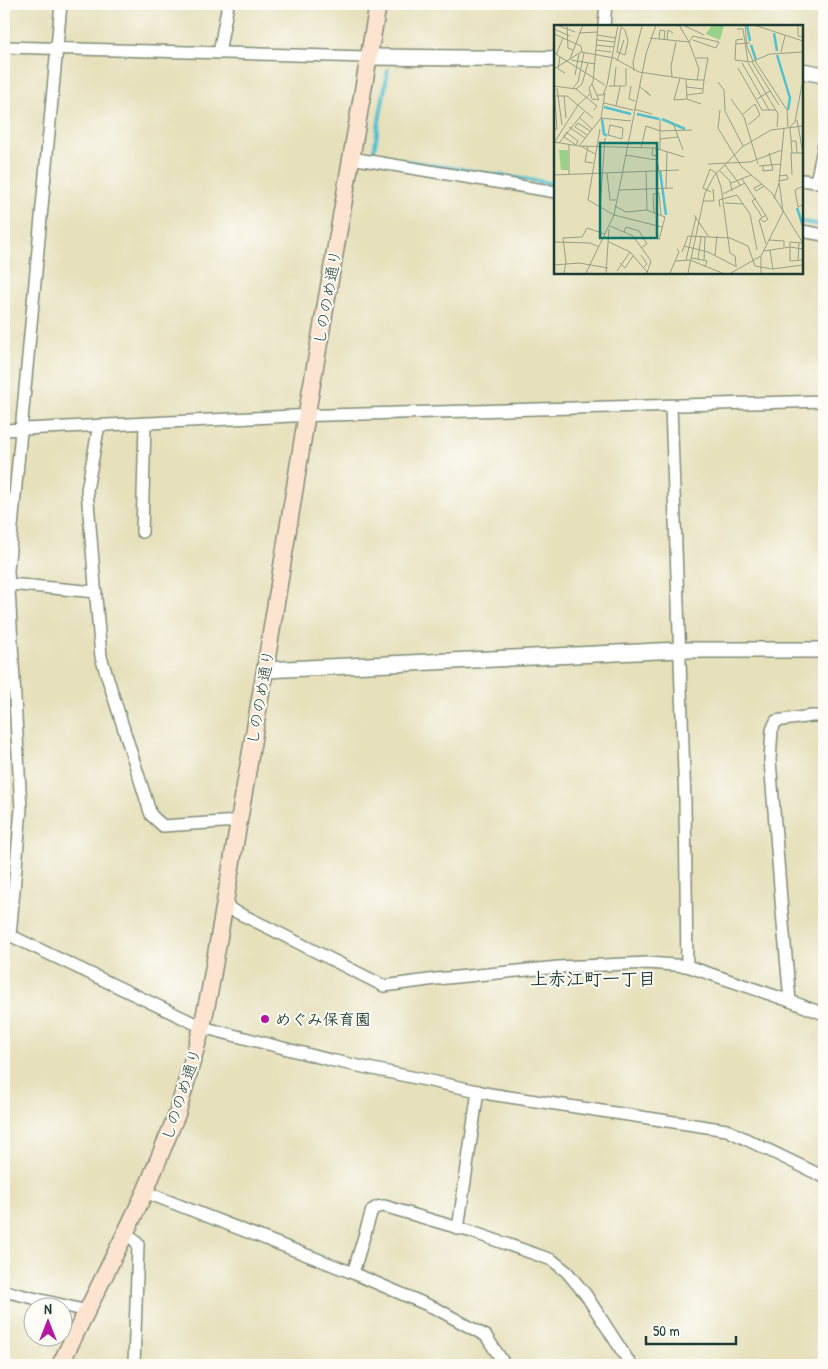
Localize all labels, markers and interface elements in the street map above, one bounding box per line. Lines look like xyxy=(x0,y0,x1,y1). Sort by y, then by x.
inset map xyxy=(554,25,803,274)
street label: しののめ通り xyxy=(308,248,346,346)
street label: しののめ通り xyxy=(241,648,279,746)
district label: 上赤江町一丁目 xyxy=(530,966,656,991)
place label: めぐみ保育園 xyxy=(275,1008,371,1030)
marker: めぐみ保育園 xyxy=(259,1013,271,1025)
street label: しののめ通り xyxy=(156,1045,206,1143)
north arrow xyxy=(22,1296,72,1346)
text: N xyxy=(44,1299,52,1318)
scale bar xyxy=(646,1314,736,1346)
text: 50 m xyxy=(653,1320,680,1341)

